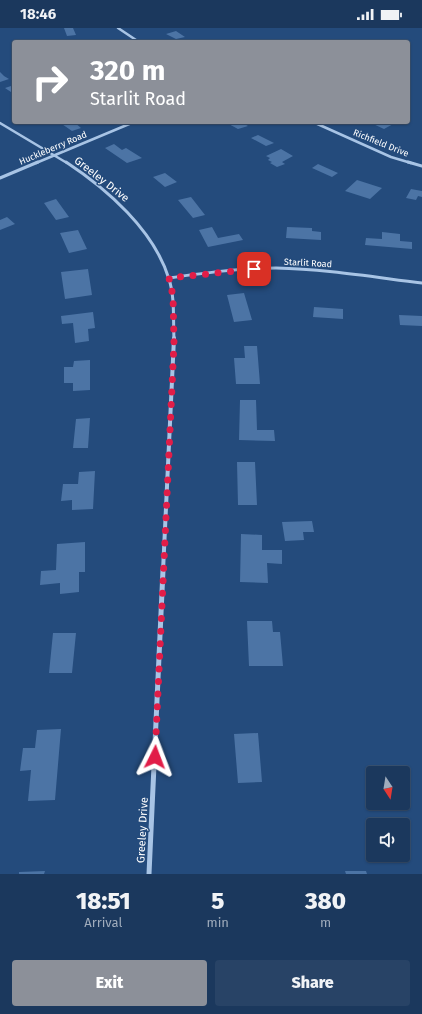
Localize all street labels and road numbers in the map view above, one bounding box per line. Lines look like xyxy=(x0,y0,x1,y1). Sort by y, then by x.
street label: Richfield Drive xyxy=(352,127,410,159)
street label: Huckleberry Road xyxy=(18,129,88,167)
street label: Greeley Drive xyxy=(72,154,132,205)
street label: Starlit Road xyxy=(284,257,332,269)
street label: Greeley Drive xyxy=(134,797,151,863)

